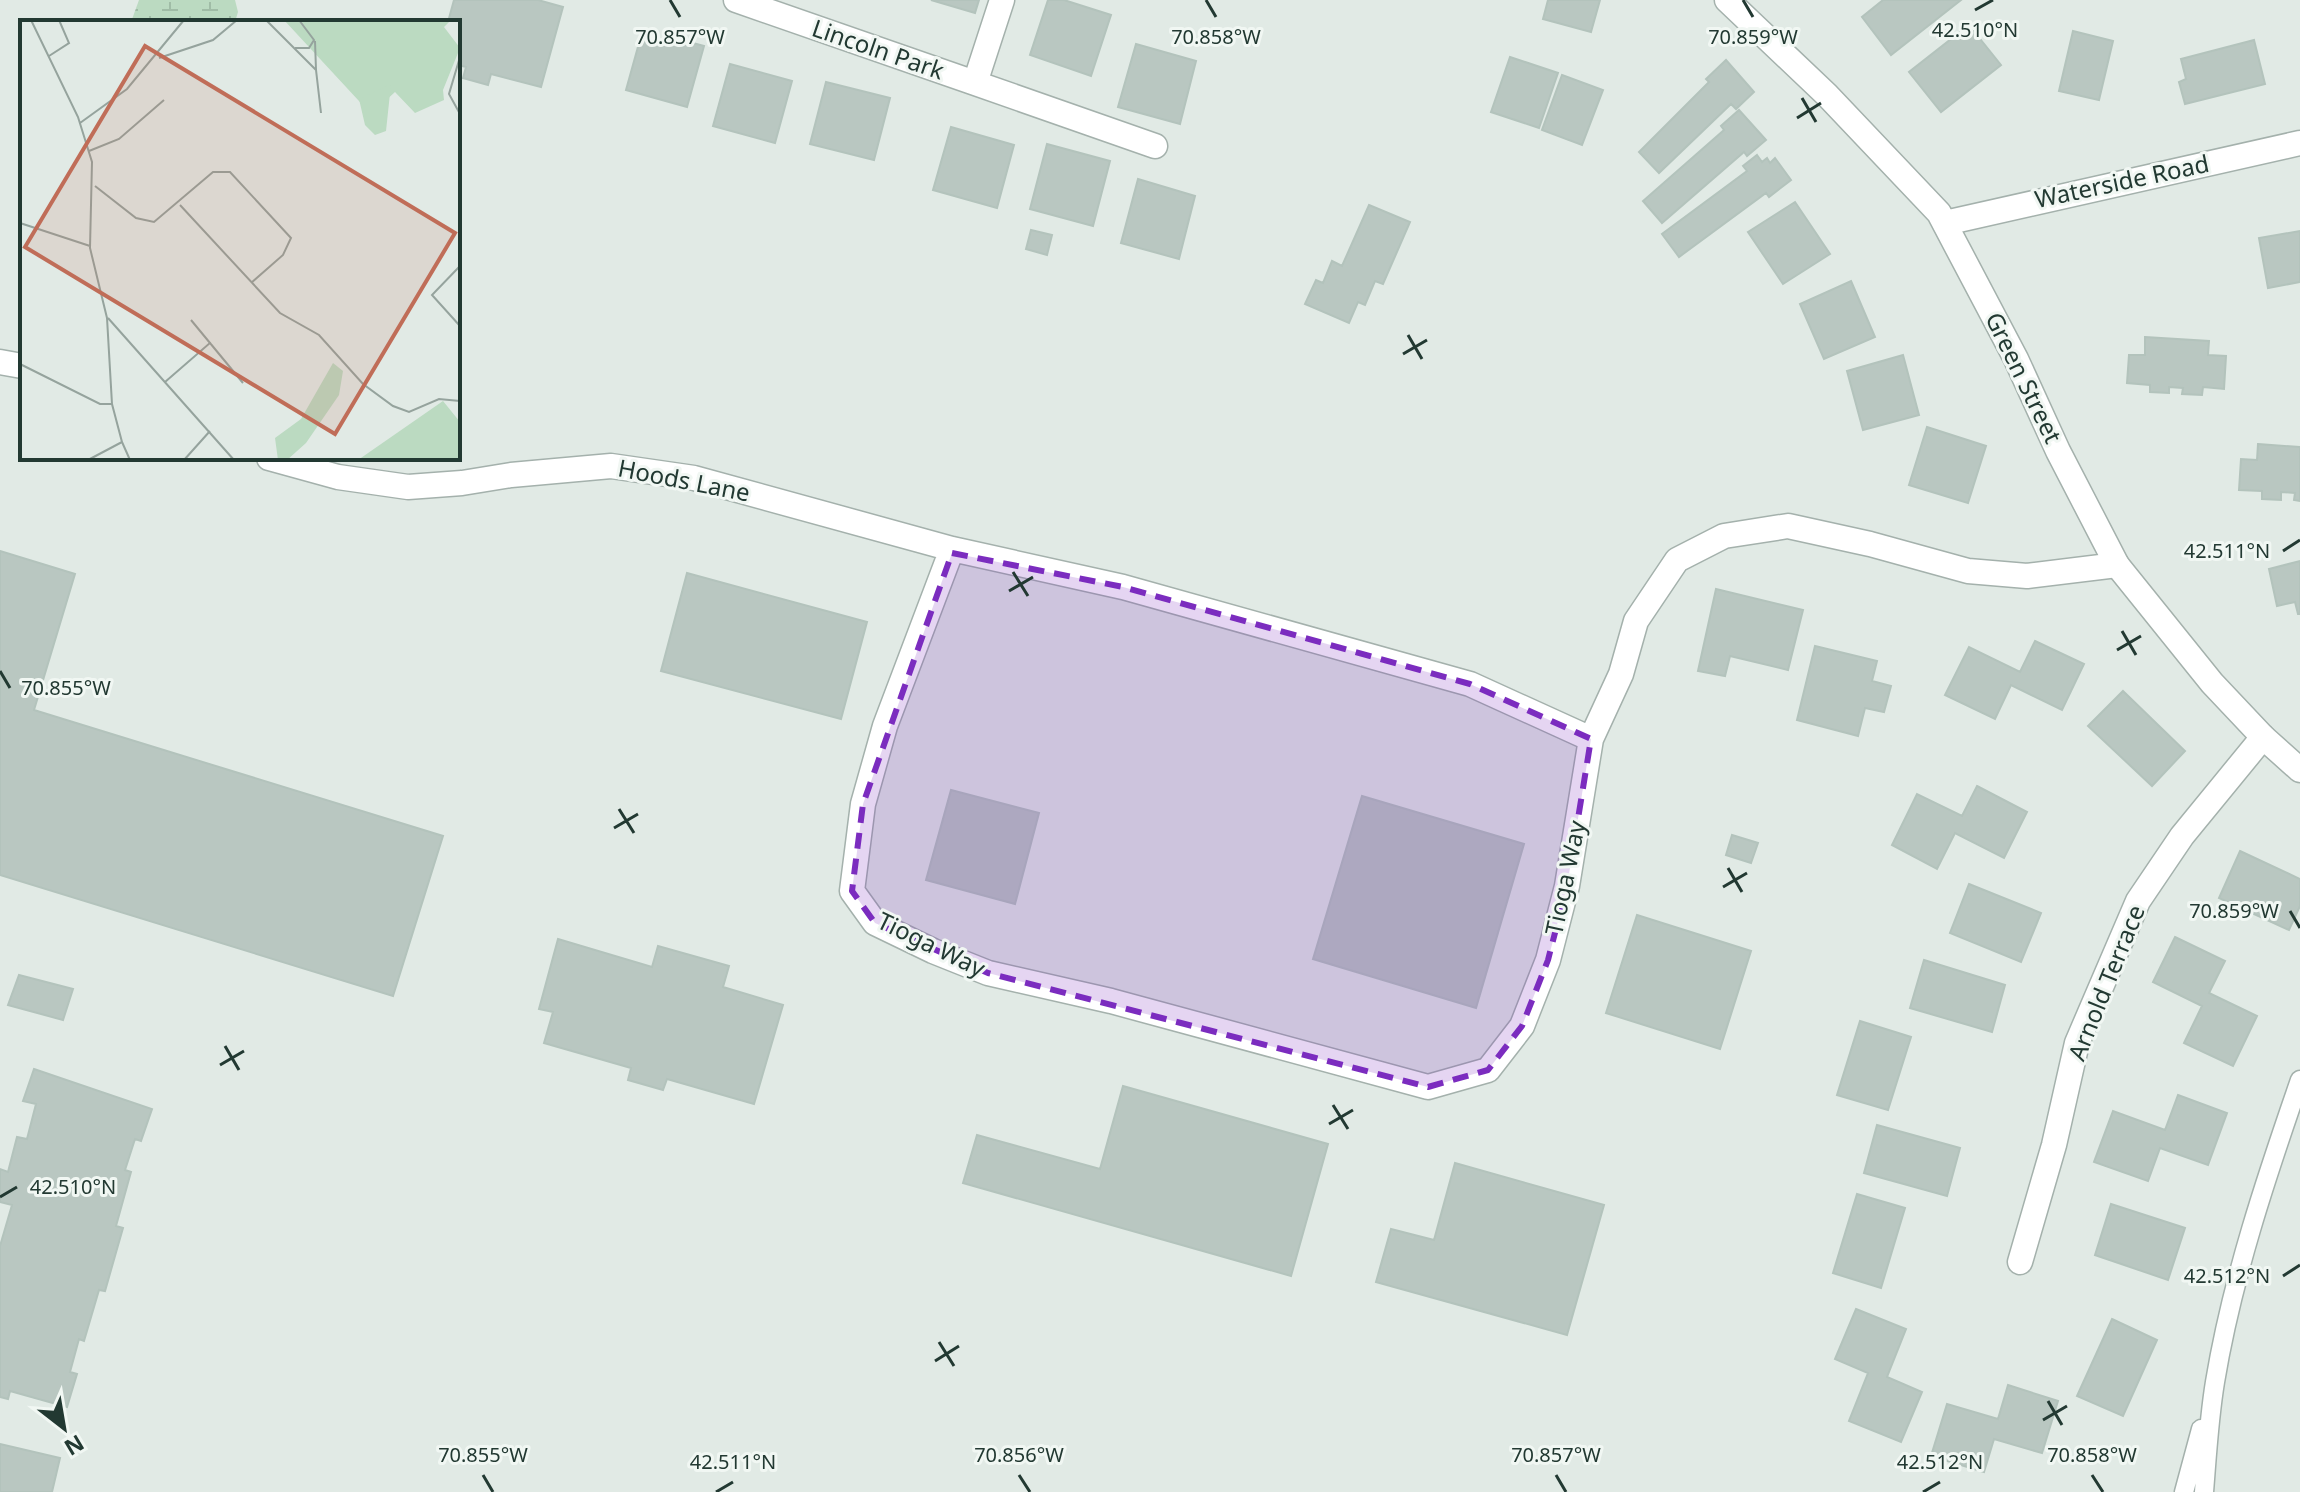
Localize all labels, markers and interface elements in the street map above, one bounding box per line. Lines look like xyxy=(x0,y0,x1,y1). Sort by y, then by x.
street label: Lincoln Park xyxy=(808,11,949,87)
text: 42.510°N xyxy=(1932,16,2018,43)
inset map xyxy=(20,20,460,460)
text: 70.857°W xyxy=(635,23,725,50)
text: 70.858°W xyxy=(1171,23,1261,50)
text: 70.859°W xyxy=(1708,23,1798,50)
street label: Waterside Road xyxy=(2032,146,2212,215)
street label: Green Street xyxy=(1978,306,2070,449)
street label: Hoods Lane xyxy=(615,451,753,508)
text: 42.511°N xyxy=(2184,537,2270,564)
text: 70.855°W xyxy=(21,674,111,701)
street label: Tioga Way xyxy=(1536,817,1593,938)
text: 70.859°W xyxy=(2189,897,2279,924)
street label: Arnold Terrace xyxy=(2059,900,2152,1065)
street label: Tioga Way xyxy=(872,903,992,984)
text: 42.510°N xyxy=(30,1173,116,1200)
text: 42.512°N xyxy=(2184,1262,2270,1289)
north arrow xyxy=(24,1388,104,1468)
text: N xyxy=(59,1429,90,1463)
text: 70.855°W xyxy=(438,1441,528,1468)
text: 70.856°W xyxy=(974,1441,1064,1468)
text: 70.857°W xyxy=(1511,1441,1601,1468)
text: 70.858°W xyxy=(2047,1441,2137,1468)
text: 42.511°N xyxy=(690,1448,776,1475)
text: 42.512°N xyxy=(1897,1448,1983,1475)

